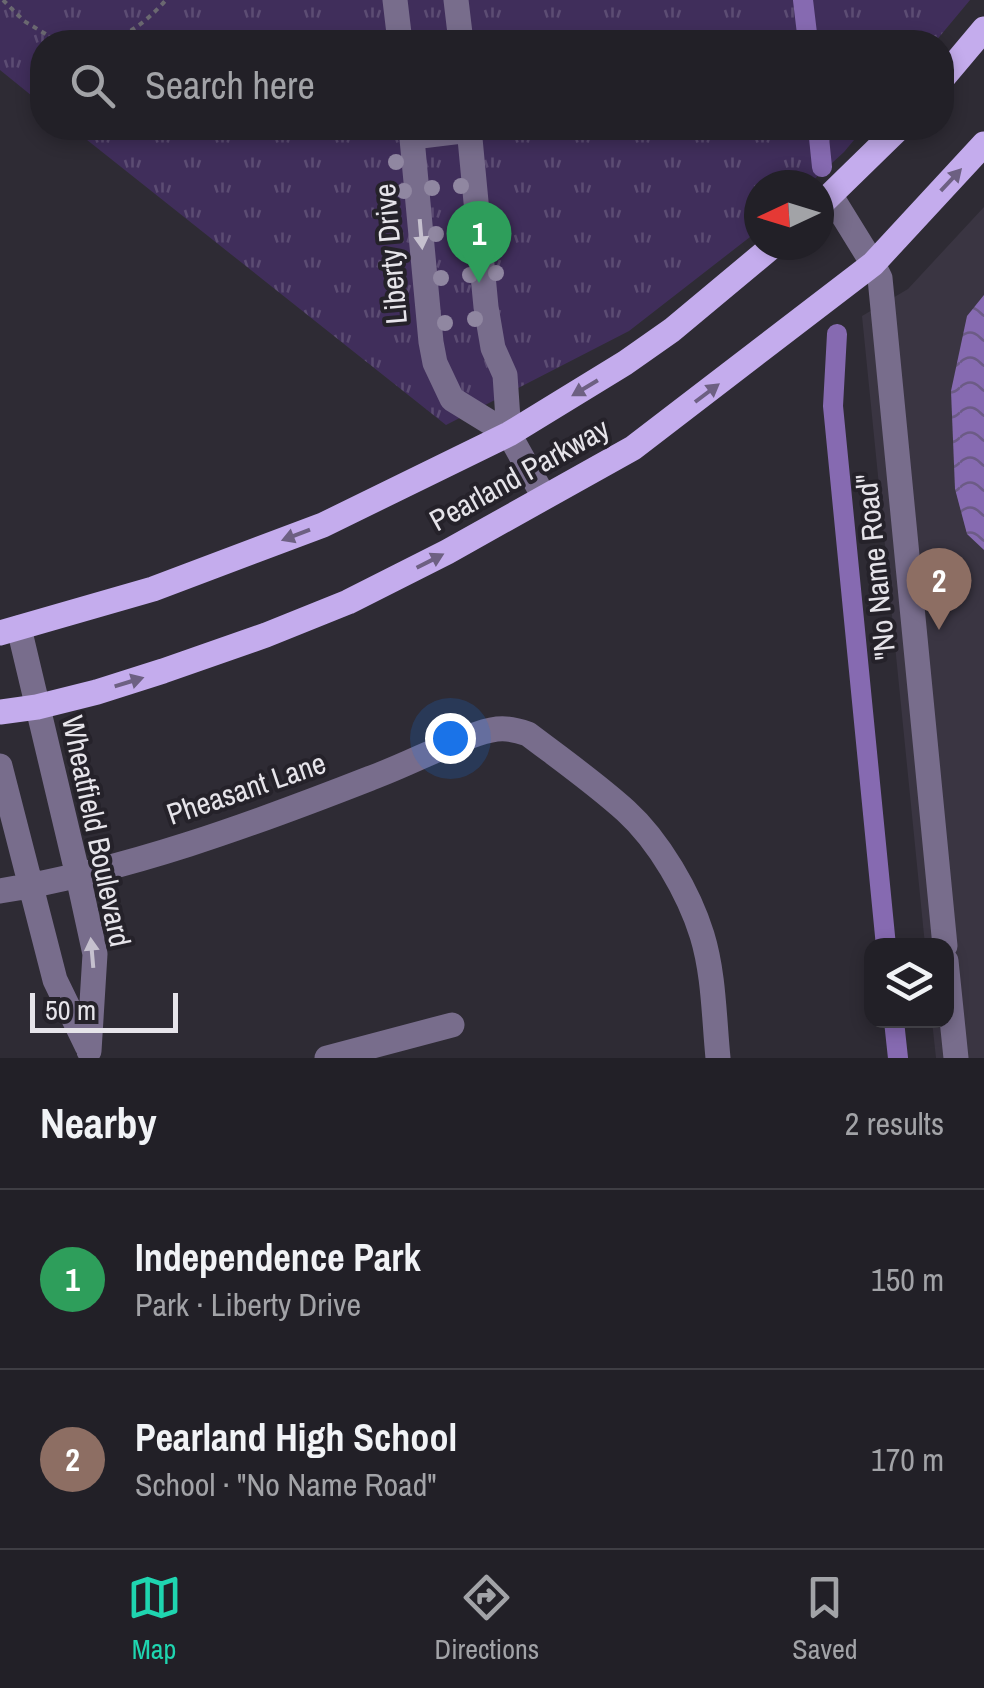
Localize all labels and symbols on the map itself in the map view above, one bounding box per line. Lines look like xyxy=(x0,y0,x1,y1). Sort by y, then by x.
one-way arrow xyxy=(940,168,962,193)
north arrow xyxy=(744,170,834,260)
street label: Liberty Drive xyxy=(364,182,416,326)
pin: 1 xyxy=(446,200,512,283)
one-way arrow xyxy=(414,219,430,251)
one-way arrow xyxy=(571,379,599,396)
one-way arrow xyxy=(694,383,720,403)
street label: Pearland Parkway xyxy=(422,408,617,540)
street label: "No Name Road" xyxy=(845,472,905,662)
one-way arrow xyxy=(280,528,310,544)
pin: 2 xyxy=(906,548,972,630)
one-way arrow xyxy=(415,552,444,569)
one-way arrow xyxy=(114,674,145,689)
street label: Wheatfield Boulevard xyxy=(53,712,141,950)
your location xyxy=(425,713,476,764)
street label: Pheasant Lane xyxy=(161,742,331,834)
one-way arrow xyxy=(84,937,100,969)
scale bar xyxy=(30,988,178,1032)

